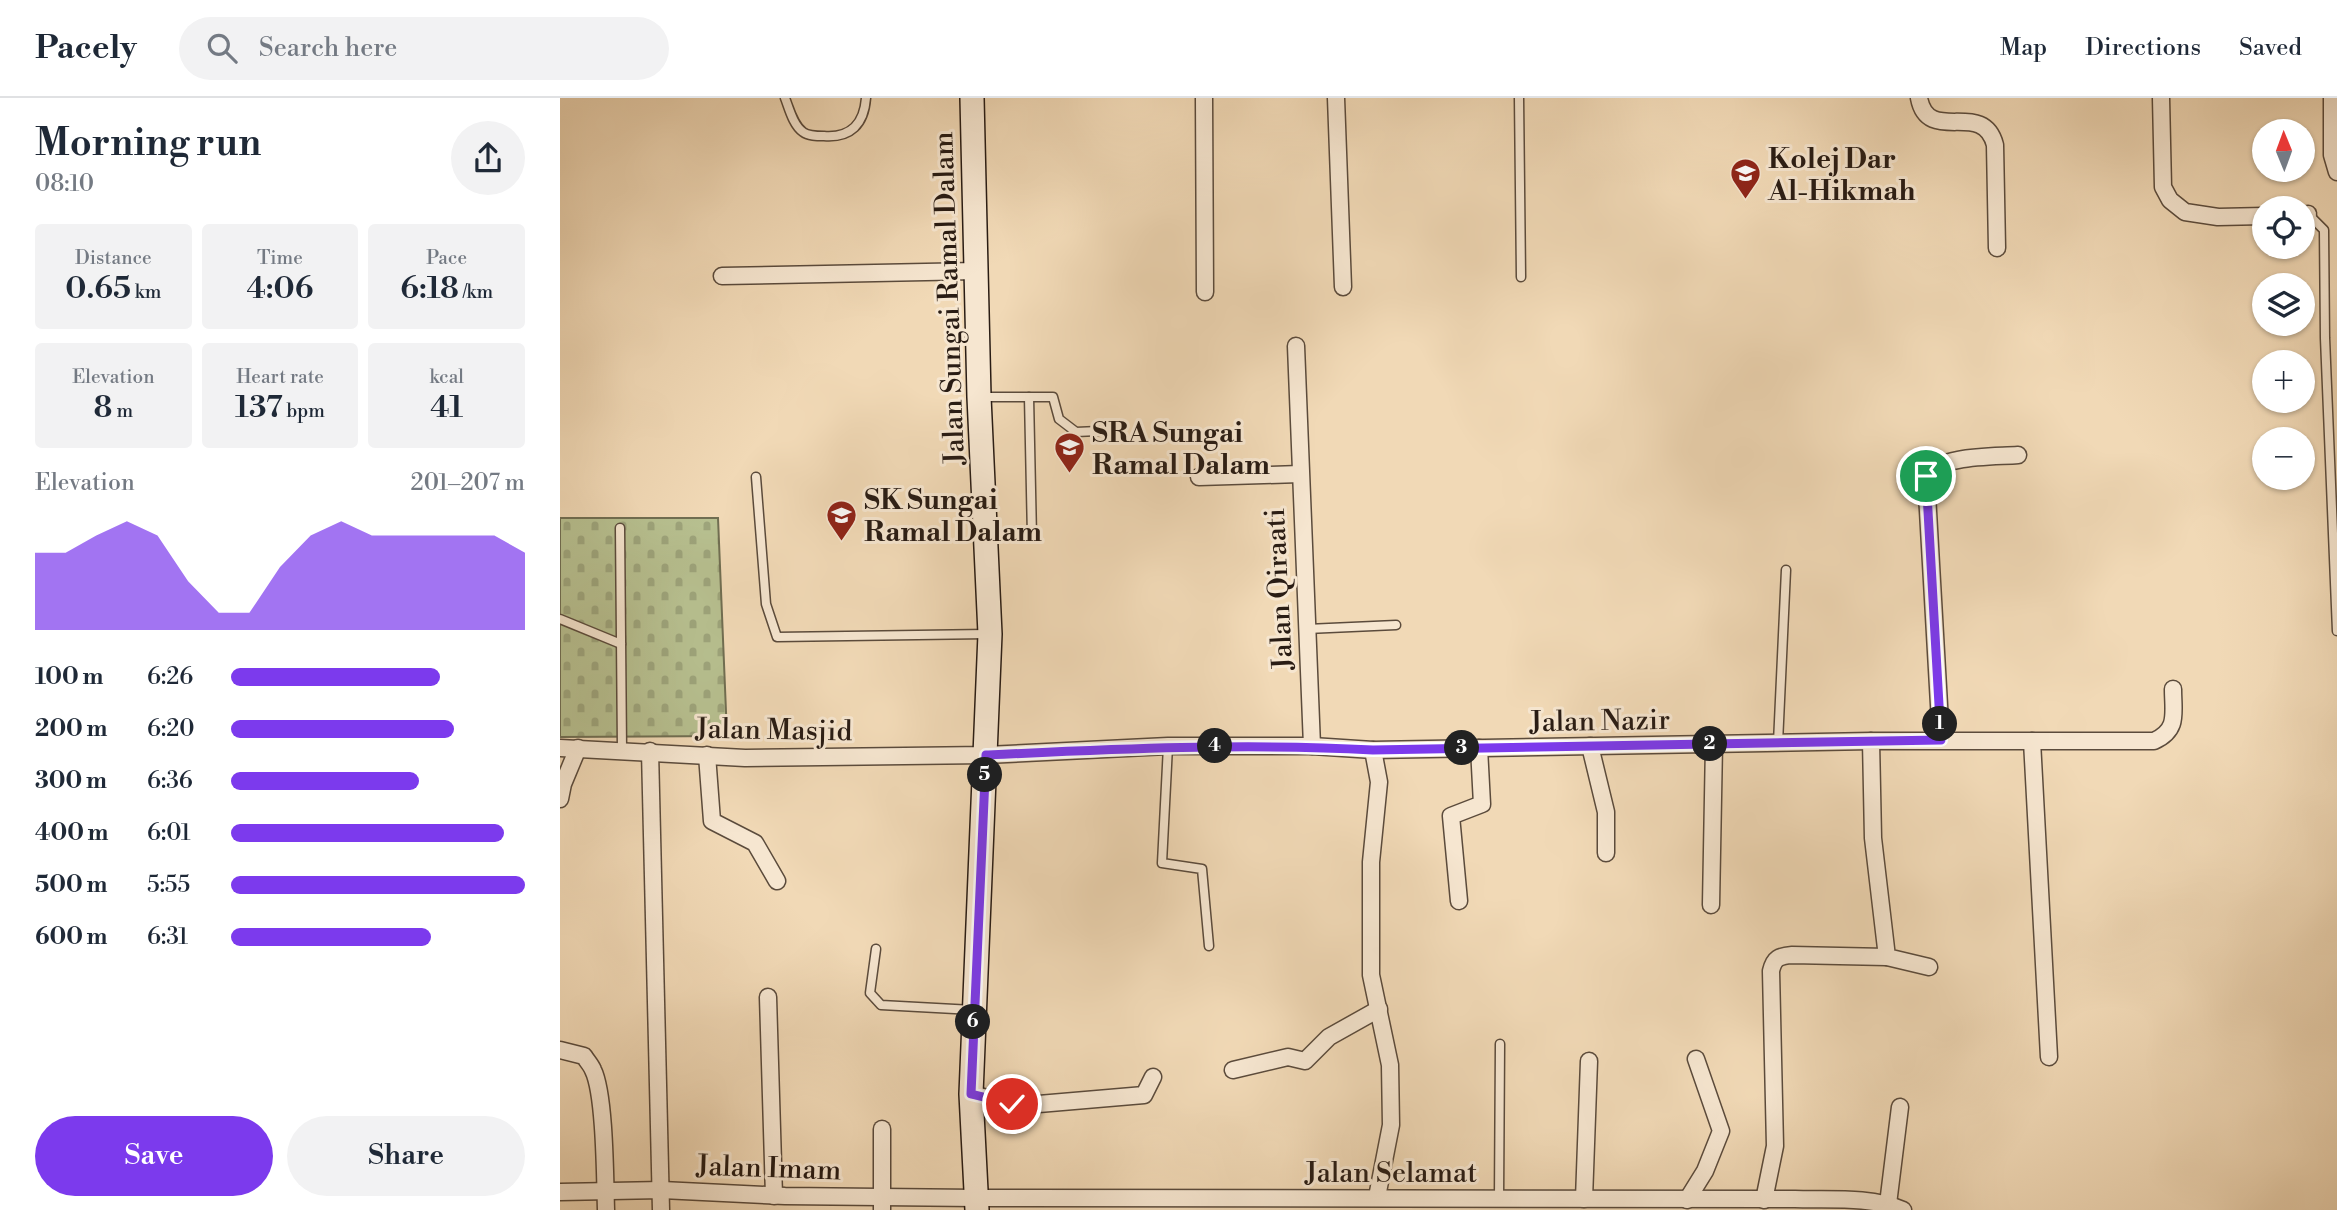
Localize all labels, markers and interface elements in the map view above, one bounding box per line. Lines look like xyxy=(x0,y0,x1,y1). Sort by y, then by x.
search box xyxy=(179,17,669,80)
text: Pacely xyxy=(35,28,137,69)
icon: search xyxy=(203,29,241,67)
text: Search here xyxy=(259,32,397,64)
text: Map xyxy=(2000,33,2047,63)
text: Directions xyxy=(2085,33,2201,63)
text: Saved xyxy=(2239,33,2302,63)
north arrow xyxy=(2252,119,2315,182)
map controls xyxy=(2252,119,2315,490)
text: Morning run xyxy=(35,120,261,167)
button: share xyxy=(451,121,525,195)
street label: Jalan Sungai Ramal Dalam xyxy=(926,131,973,466)
place label: Kolej Dar Al-Hikmah xyxy=(1767,142,1916,209)
school or university icon: Kolej Dar Al-Hikmah xyxy=(1728,157,1762,201)
text: 08:10 xyxy=(35,170,94,198)
button: locate xyxy=(2252,196,2315,259)
text: Distance xyxy=(75,246,152,270)
text: Time xyxy=(257,246,303,270)
text: Pace xyxy=(426,246,467,270)
text: 0.65 xyxy=(65,270,131,308)
text: 4:06 xyxy=(247,270,313,308)
text: 6:18 xyxy=(400,270,459,308)
button: layers xyxy=(2252,273,2315,336)
text: km xyxy=(131,280,161,304)
text: /km xyxy=(459,280,493,304)
button: + xyxy=(2252,350,2315,413)
text: Elevation xyxy=(72,365,154,389)
text: Heart rate xyxy=(236,365,324,389)
text: kcal xyxy=(429,365,464,389)
text: 8 xyxy=(94,389,112,427)
text: 137 xyxy=(235,389,283,427)
text: 41 xyxy=(430,389,463,427)
text: m xyxy=(112,399,133,423)
text: bpm xyxy=(283,399,325,423)
place label: SRA Sungai Ramal Dalam xyxy=(1092,416,1271,483)
button: − xyxy=(2252,427,2315,490)
school or university icon: SRA Sungai Ramal Dalam xyxy=(1052,431,1086,475)
pin xyxy=(1896,446,1956,506)
icon: arrive xyxy=(1907,457,1945,495)
text: Elevation xyxy=(35,469,135,497)
text: 201–207 m xyxy=(411,469,525,497)
place label: SK Sungai Ramal Dalam xyxy=(864,483,1043,550)
school or university icon: SK Sungai Ramal Dalam xyxy=(824,498,858,542)
street label: Jalan Qiraati xyxy=(1258,507,1301,672)
text: 100 m xyxy=(35,663,103,691)
text: 6:26 xyxy=(147,663,193,691)
street label: Jalan Nazir xyxy=(1529,703,1670,740)
pin: 1 xyxy=(1922,706,1958,742)
text: 1 xyxy=(1935,711,1944,735)
street label: Jalan Masjid xyxy=(694,712,853,749)
text: 200 m xyxy=(35,715,107,743)
text: 6:20 xyxy=(147,715,195,743)
pin: 2 xyxy=(1692,726,1728,762)
pin: 4 xyxy=(1198,728,1232,764)
pin: 3 xyxy=(1444,730,1480,766)
text: 2 xyxy=(1704,731,1715,755)
text: 4 xyxy=(1208,733,1221,757)
text: 3 xyxy=(1456,735,1467,759)
pin: 5 xyxy=(968,758,1002,792)
text: 5 xyxy=(979,762,990,786)
text: 300 m xyxy=(35,767,107,795)
text: 6:36 xyxy=(147,767,193,795)
text: 400 m xyxy=(35,819,108,847)
text: 6:01 xyxy=(147,819,191,847)
text: 500 m xyxy=(35,871,107,899)
text: 5:55 xyxy=(147,871,190,899)
text: 600 m xyxy=(35,923,108,951)
text: 6:31 xyxy=(147,923,188,951)
pin: 6 xyxy=(956,1004,990,1040)
text: 6 xyxy=(967,1009,978,1033)
pin xyxy=(982,1074,1042,1134)
icon: check xyxy=(993,1085,1031,1123)
button: Save xyxy=(35,1116,273,1196)
button: Share xyxy=(287,1116,525,1196)
street label: Jalan Imam xyxy=(695,1148,842,1189)
street label: Jalan Selamat xyxy=(1304,1156,1477,1191)

